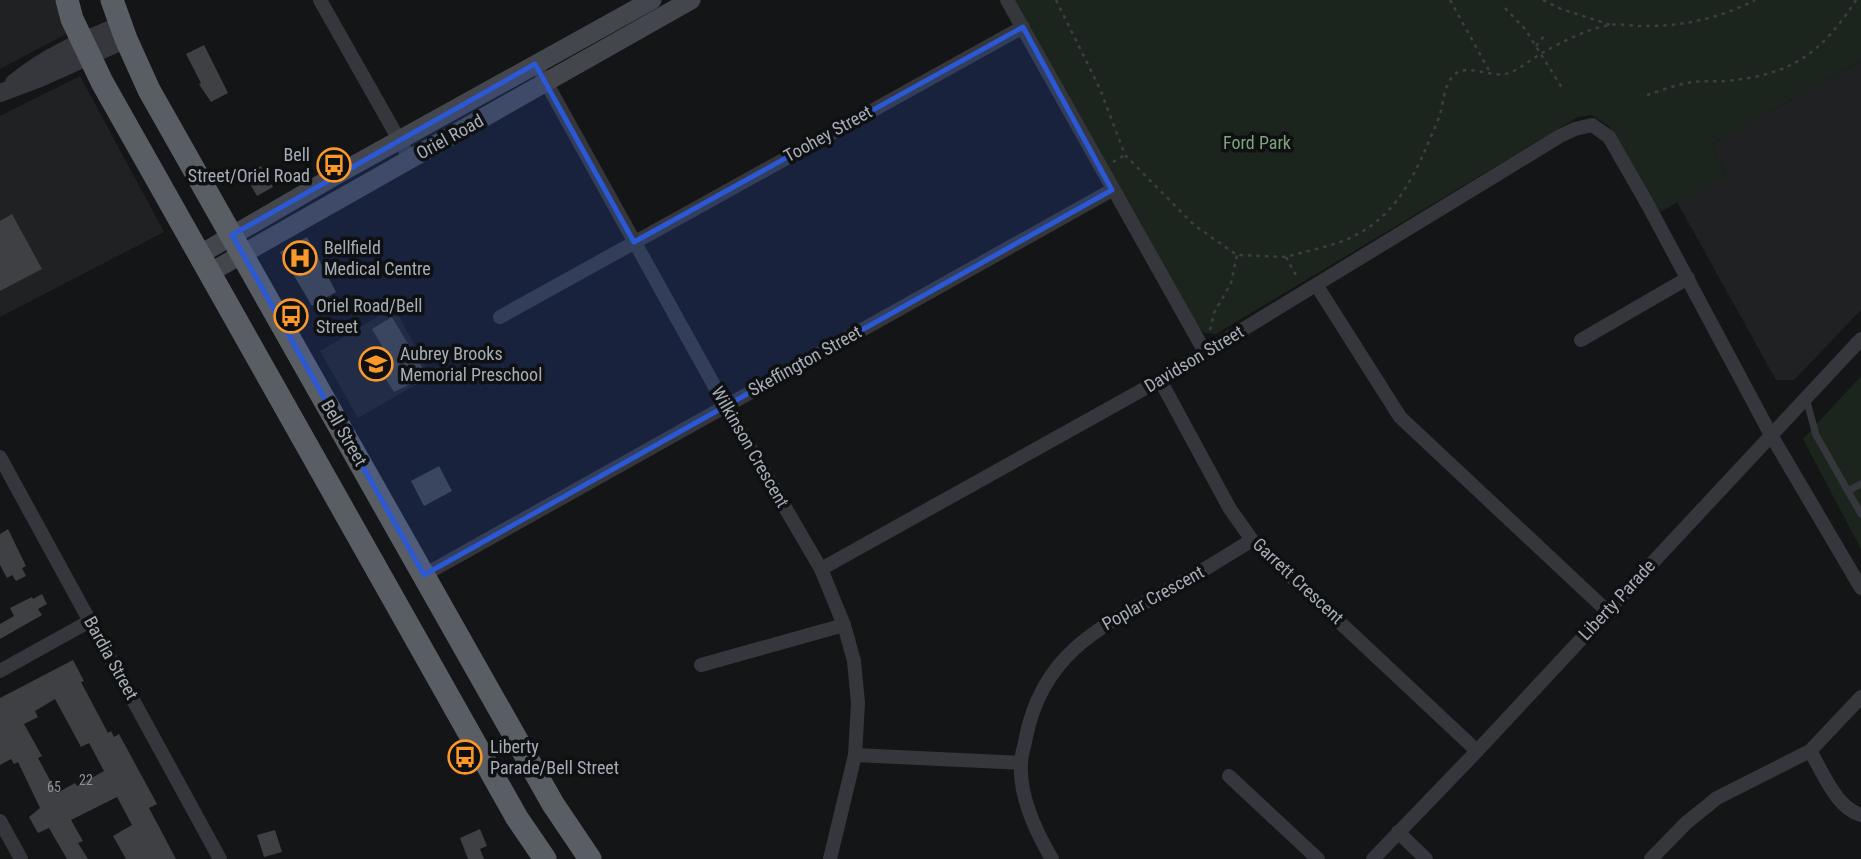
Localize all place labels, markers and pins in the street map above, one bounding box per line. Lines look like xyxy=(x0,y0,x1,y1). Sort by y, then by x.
place label: Bell Street/Oriel Road xyxy=(188,144,310,186)
bus stop icon: Bell Street/Oriel Road xyxy=(315,146,353,184)
place label: Bellfield Medical Centre xyxy=(324,237,431,279)
hospital icon: Bellfield Medical Centre xyxy=(281,239,319,277)
place label: Oriel Road/Bell Street xyxy=(316,295,422,337)
bus stop icon: Oriel Road/Bell Street xyxy=(272,297,310,335)
place label: Aubrey Brooks Memorial Preschool xyxy=(400,343,542,385)
school or university icon: Aubrey Brooks Memorial Preschool xyxy=(357,345,395,383)
place label: Liberty Parade/Bell Street xyxy=(490,736,619,778)
bus stop icon: Liberty Parade/Bell Street xyxy=(446,738,484,776)

